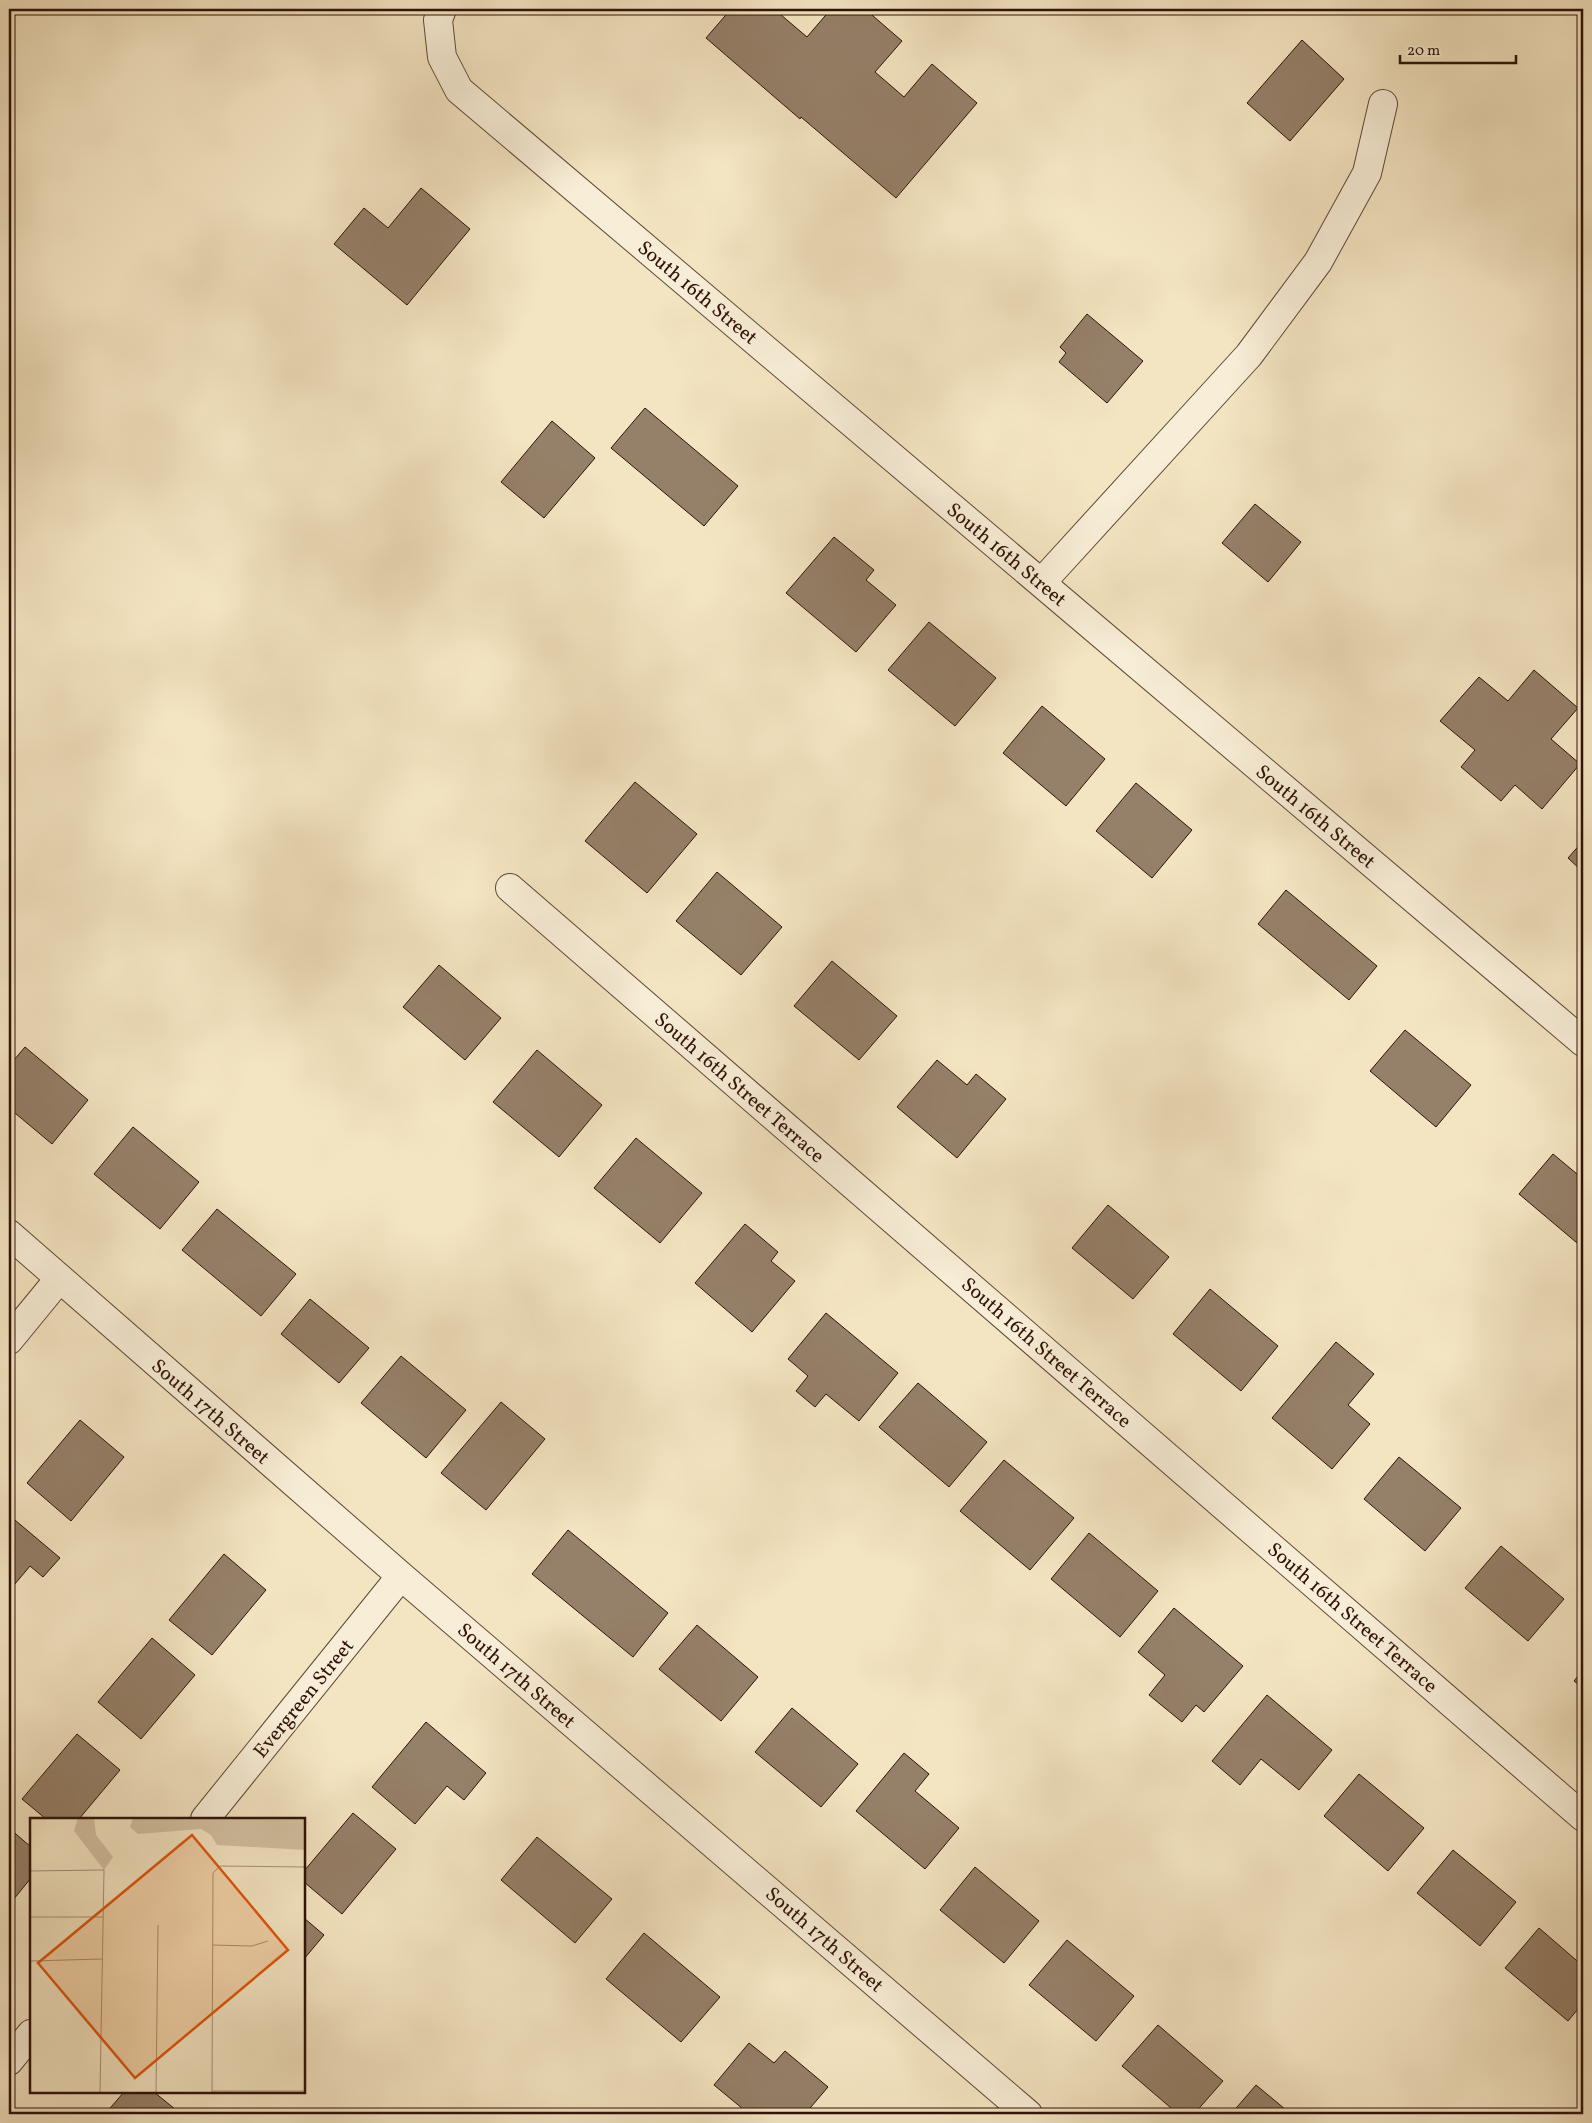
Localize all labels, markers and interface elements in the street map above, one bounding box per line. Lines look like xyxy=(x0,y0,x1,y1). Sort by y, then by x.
scale bar xyxy=(1400,32,1516,64)
text: 20 m xyxy=(1407,41,1440,62)
street label: South 16th Street xyxy=(631,235,763,352)
street label: South 16th Street xyxy=(940,497,1072,614)
street label: South 16th Street xyxy=(1249,759,1381,876)
street label: South 16th Street Terrace xyxy=(647,1007,830,1170)
street label: South 16th Street Terrace xyxy=(954,1272,1137,1435)
street label: South 17th Street xyxy=(144,1353,275,1472)
street label: South 16th Street Terrace xyxy=(1260,1537,1443,1700)
street label: South 17th Street xyxy=(450,1617,581,1736)
street label: Evergreen Street xyxy=(248,1634,361,1765)
inset map xyxy=(30,1818,305,2093)
street label: South 17th Street xyxy=(758,1881,889,2000)

